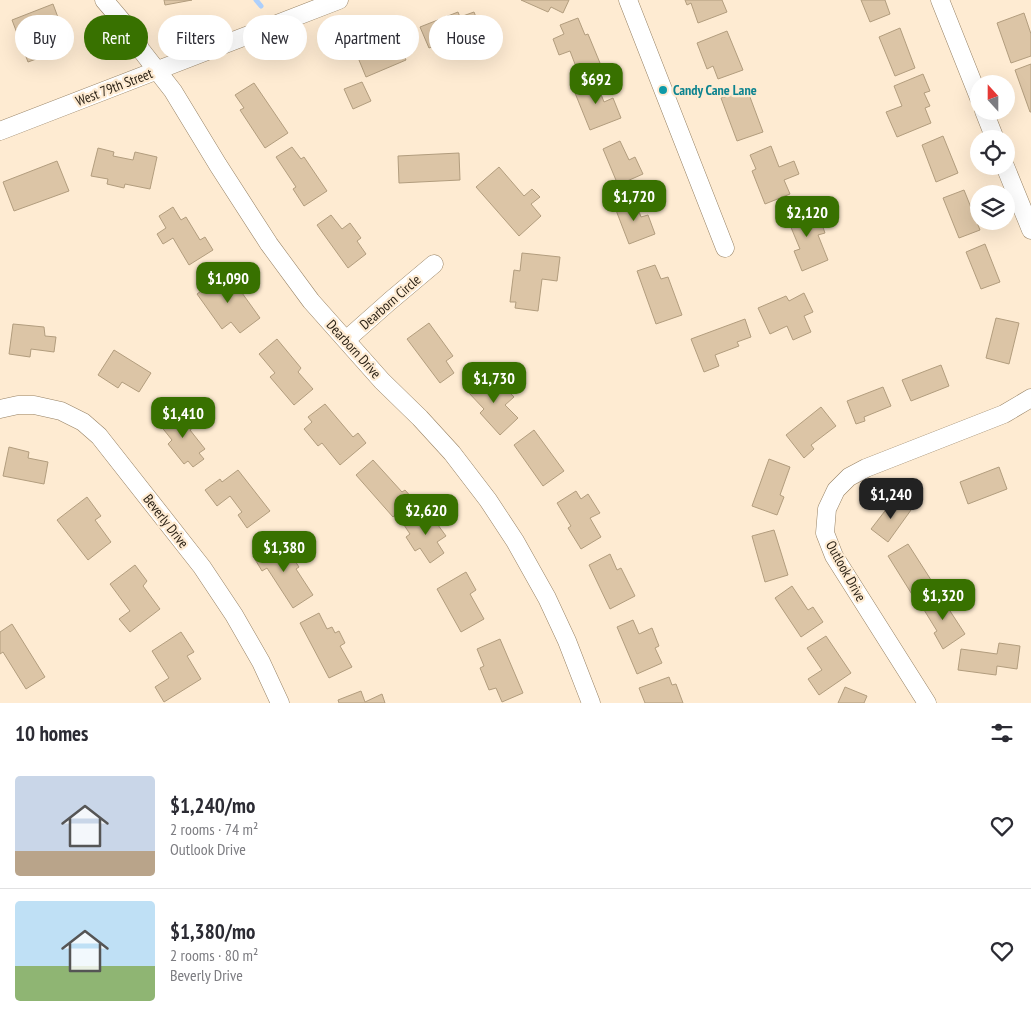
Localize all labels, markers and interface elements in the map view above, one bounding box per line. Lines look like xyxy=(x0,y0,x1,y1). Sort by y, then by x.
chip: Buy xyxy=(15,15,74,60)
chip: Rent xyxy=(84,15,148,60)
chip: Filters xyxy=(158,15,233,60)
chip: New xyxy=(243,15,307,60)
chip: Apartment xyxy=(317,15,419,60)
chip: House xyxy=(429,15,503,60)
pin: $692 xyxy=(566,62,626,105)
street label: West 79th Street xyxy=(73,64,155,110)
text: $692 xyxy=(581,69,611,89)
north arrow xyxy=(970,75,1015,120)
map controls xyxy=(970,75,1015,230)
place label: Candy Cane Lane xyxy=(673,81,757,99)
marker: Candy Cane Lane xyxy=(657,84,669,96)
button: locate xyxy=(970,130,1015,175)
pin: $1,720 xyxy=(593,180,675,222)
button: layers xyxy=(970,185,1015,230)
text: $1,720 xyxy=(613,186,655,206)
pin: $2,120 xyxy=(766,196,848,238)
text: $2,120 xyxy=(786,202,828,222)
pin: $1,090 xyxy=(187,262,269,304)
text: $1,090 xyxy=(207,268,249,288)
street label: Dearborn Circle xyxy=(356,270,424,333)
street label: Dearborn Drive xyxy=(323,316,385,382)
pin: $1,730 xyxy=(453,362,535,404)
text: $1,730 xyxy=(473,368,515,388)
pin: $1,410 xyxy=(142,396,224,439)
text: $1,410 xyxy=(162,403,204,423)
pin: $1,240 xyxy=(850,478,932,520)
text: $1,240 xyxy=(870,484,912,504)
street label: Beverly Drive xyxy=(139,490,193,552)
pin: $2,620 xyxy=(385,494,467,536)
text: $2,620 xyxy=(405,500,447,520)
pin: $1,380 xyxy=(243,530,325,573)
text: $1,380 xyxy=(263,537,305,557)
street label: Outlook Drive xyxy=(822,538,870,605)
pin: $1,320 xyxy=(902,578,984,621)
text: $1,320 xyxy=(922,585,964,605)
icon: filters xyxy=(988,719,1016,747)
text: 10 homes xyxy=(15,720,88,747)
text: $1,240/mo xyxy=(170,792,255,819)
icon: home xyxy=(55,796,115,856)
icon: heart xyxy=(988,812,1016,840)
text: 2 rooms · 74 m² xyxy=(170,819,258,839)
text: Outlook Drive xyxy=(170,839,246,859)
text: $1,380/mo xyxy=(170,918,255,945)
icon: home xyxy=(55,921,115,981)
icon: heart xyxy=(988,937,1016,965)
text: 2 rooms · 80 m² xyxy=(170,945,258,965)
text: Beverly Drive xyxy=(170,965,243,985)

